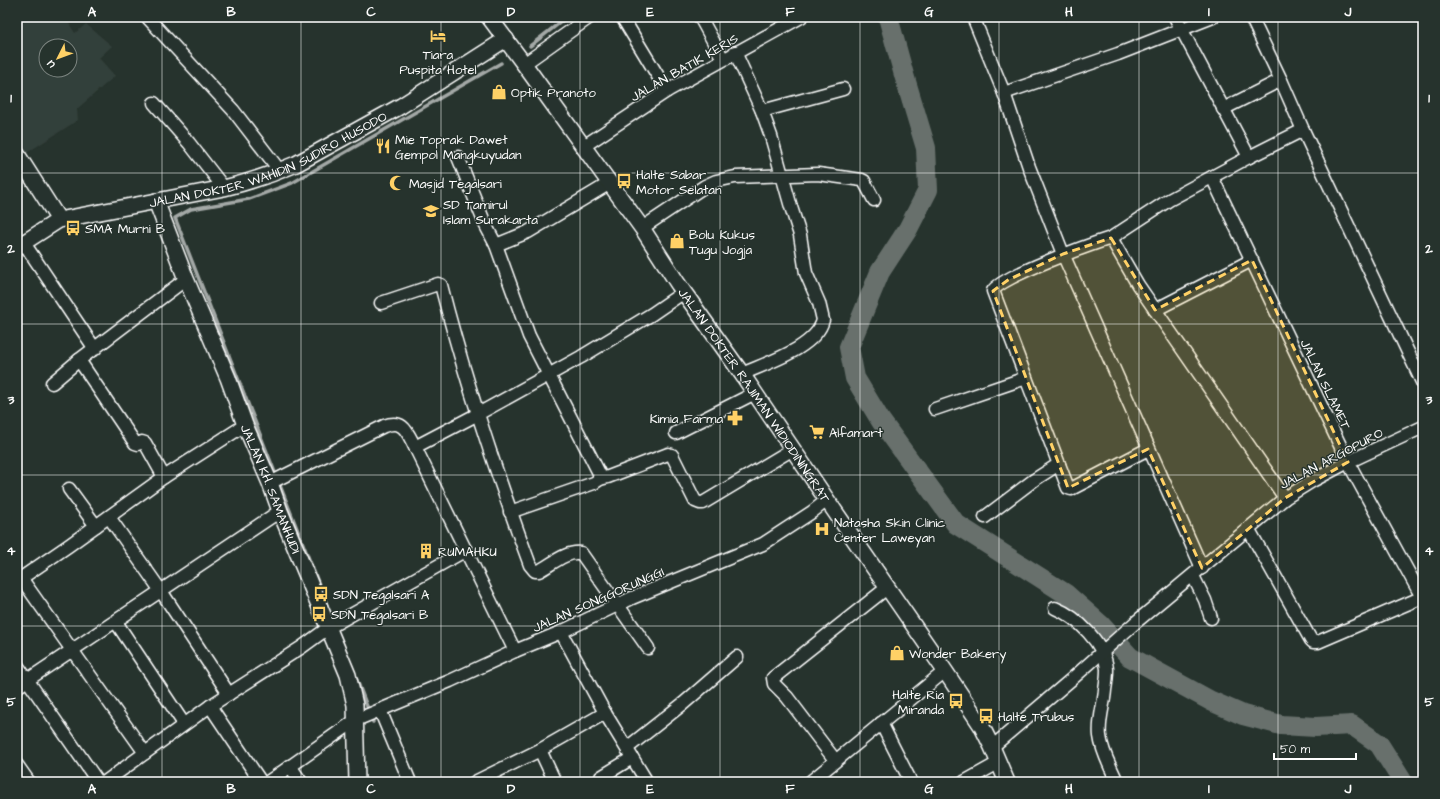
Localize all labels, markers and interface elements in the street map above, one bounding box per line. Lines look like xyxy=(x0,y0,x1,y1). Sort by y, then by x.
text: A xyxy=(88,3,97,21)
text: B xyxy=(226,3,236,21)
text: C xyxy=(366,3,376,21)
text: D xyxy=(507,3,516,21)
text: E xyxy=(646,3,654,21)
text: F xyxy=(785,3,795,21)
text: G xyxy=(924,3,934,21)
text: H xyxy=(1065,3,1073,21)
text: I xyxy=(1208,3,1210,21)
text: J xyxy=(1344,3,1352,21)
hotel icon: Tiara Puspita Hotel xyxy=(429,27,447,45)
street label: JALAN BATIK KERIS xyxy=(627,30,742,106)
north arrow xyxy=(38,38,78,78)
place label: Tiara Puspita Hotel xyxy=(399,46,477,79)
text: U xyxy=(43,57,59,72)
shop icon: Optik Pranoto xyxy=(490,83,508,101)
place label: Optik Pranoto xyxy=(511,84,597,102)
text: 1 xyxy=(10,89,12,107)
text: 1 xyxy=(1428,89,1430,107)
street label: JALAN DOKTER WAHIDIN SUDIRO HUSODO xyxy=(148,107,390,212)
place label: Mie Toprak Dawet Gempol Mangkuyudan xyxy=(395,131,522,165)
restaurant icon: Mie Toprak Dawet Gempol Mangkuyudan xyxy=(374,137,392,155)
place label: Halte Sabar Motor Selatan xyxy=(636,166,722,199)
bus stop icon: Halte Sabar Motor Selatan xyxy=(615,172,633,190)
mosque icon: Masjid Tegalsari xyxy=(388,174,406,192)
place label: Masjid Tegalsari xyxy=(409,175,502,194)
place label: SD Tamirul Islam Surakarta xyxy=(443,196,538,229)
school or university icon: SD Tamirul Islam Surakarta xyxy=(422,202,440,220)
bus stop icon: SMA Murni B xyxy=(64,219,82,237)
place label: SMA Murni B xyxy=(85,220,165,238)
place label: Bolu Kukus Tugu Jogja xyxy=(689,226,755,260)
shop icon: Bolu Kukus Tugu Jogja xyxy=(668,232,686,250)
text: 2 xyxy=(6,240,15,258)
text: 2 xyxy=(1424,240,1433,258)
street label: JALAN DOKTER RAJIMAN WIDIODININGRAT xyxy=(674,284,835,507)
street label: JALAN SLAMET xyxy=(1296,336,1355,433)
text: 3 xyxy=(7,391,15,409)
text: 3 xyxy=(1425,391,1433,409)
pharmacy icon: Kimia Farma xyxy=(726,409,744,427)
place label: Kimia Farma xyxy=(650,410,723,428)
street label: JALAN KH. SAMANHUDI xyxy=(236,422,305,557)
supermarket icon: Alfamart xyxy=(808,423,826,441)
place label: Alfamart xyxy=(829,424,884,442)
street label: JALAN ARGOPURO xyxy=(1277,424,1387,494)
place label: Natasha Skin Clinic Center Laweyan xyxy=(834,514,945,548)
hospital icon: Natasha Skin Clinic Center Laweyan xyxy=(813,520,831,538)
text: 4 xyxy=(7,542,16,560)
building icon: RUMAHKU xyxy=(417,542,435,560)
text: 4 xyxy=(1425,542,1434,560)
place label: RUMAHKU xyxy=(438,543,497,561)
street label: JALAN SONGGORUNGGI xyxy=(530,563,667,637)
bus stop icon: SDN Tegalsari A xyxy=(312,585,330,603)
place label: SDN Tegalsari A xyxy=(333,586,430,605)
bus stop icon: SDN Tegalsari B xyxy=(310,605,328,623)
place label: SDN Tegalsari B xyxy=(331,606,428,625)
shop icon: Wonder Bakery xyxy=(888,644,906,662)
place label: Wonder Bakery xyxy=(909,645,1006,664)
place label: Halte Ria Miranda xyxy=(892,686,944,719)
bus stop icon: Halte Ria Miranda xyxy=(947,692,965,710)
text: 5 xyxy=(6,693,16,711)
text: 5 xyxy=(1424,693,1434,711)
bus stop icon: Halte Trubus xyxy=(977,707,995,725)
place label: Halte Trubus xyxy=(998,708,1075,726)
scale bar xyxy=(1274,735,1356,761)
text: 50 m xyxy=(1280,741,1311,758)
text: A xyxy=(88,780,97,798)
text: B xyxy=(226,780,236,798)
text: C xyxy=(366,780,376,798)
text: D xyxy=(507,780,516,798)
text: E xyxy=(646,780,654,798)
text: F xyxy=(785,780,795,798)
text: G xyxy=(924,780,934,798)
text: H xyxy=(1065,780,1073,798)
text: I xyxy=(1208,780,1210,798)
text: J xyxy=(1344,780,1352,798)

